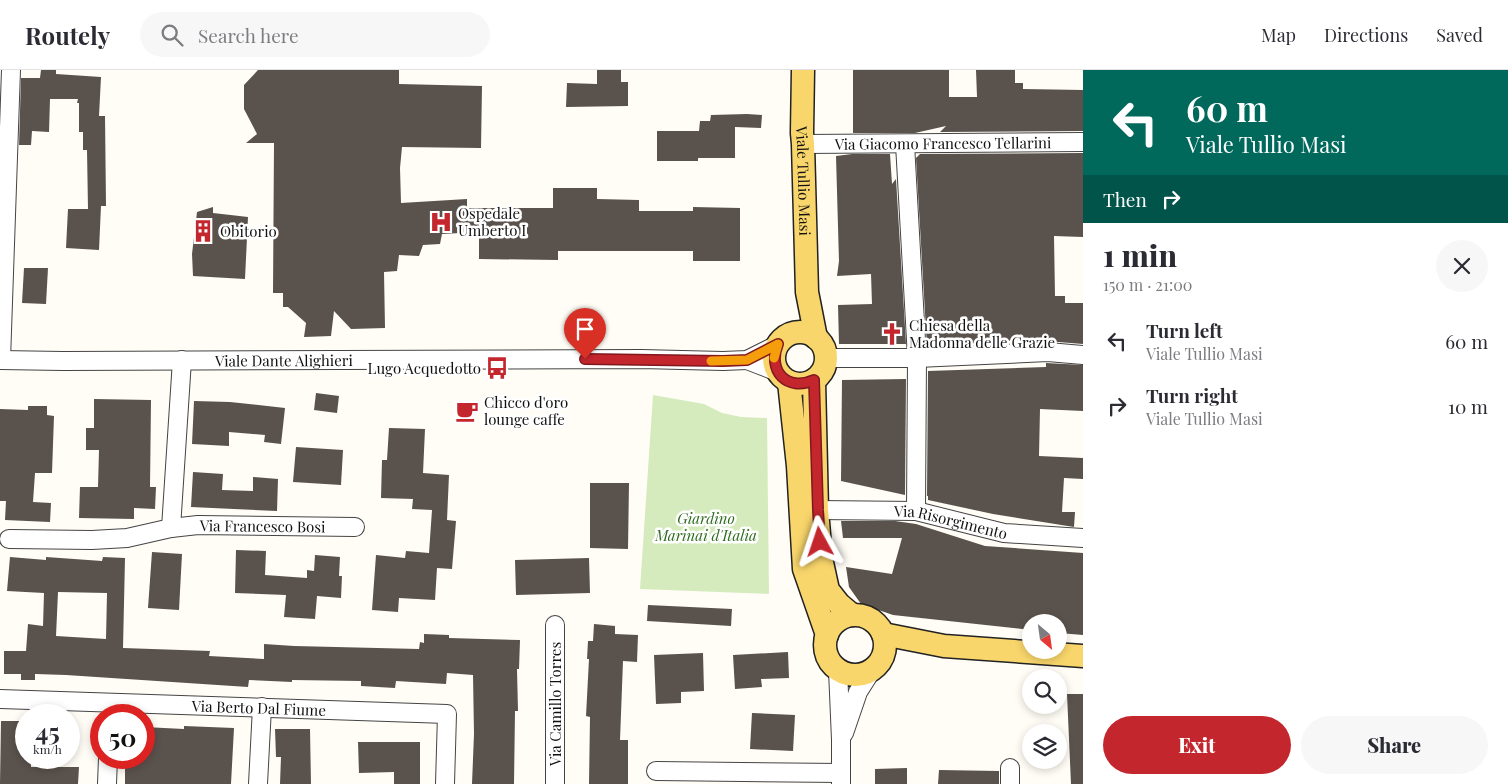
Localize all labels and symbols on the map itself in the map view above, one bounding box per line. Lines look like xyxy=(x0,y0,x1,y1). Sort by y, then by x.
street label: Viale Tullio Masi xyxy=(792,125,815,237)
street label: Via Giacomo Francesco Tellarini xyxy=(834,132,1052,154)
place label: Ospedale Umberto I xyxy=(458,203,526,240)
hospital icon: Ospedale Umberto I xyxy=(428,209,454,235)
building icon: Obitorio xyxy=(190,218,216,244)
place label: Obitorio xyxy=(220,221,277,241)
pin xyxy=(564,308,606,359)
place label: Chiesa della Madonna delle Grazie xyxy=(909,315,1055,352)
church icon: Chiesa della Madonna delle Grazie xyxy=(879,321,905,347)
street label: Viale Dante Alighieri xyxy=(214,350,354,370)
bus stop icon: Lugo Acquedotto xyxy=(484,355,510,381)
place label: Lugo Acquedotto xyxy=(368,358,481,378)
place label: Chicco d'oro lounge caffe xyxy=(484,392,568,429)
cafe icon: Chicco d'oro lounge caffe xyxy=(454,398,480,424)
street label: Via Risorgimento xyxy=(893,501,1010,544)
park label: Giardino Marinai d'Italia xyxy=(654,508,757,545)
street label: Via Francesco Bosi xyxy=(199,515,326,537)
position arrow xyxy=(793,515,845,567)
north arrow xyxy=(1022,614,1068,659)
street label: Via Camillo Torres xyxy=(545,642,565,767)
street label: Via Berto Dal Fiume xyxy=(190,695,326,720)
speed limit sign: 50 xyxy=(90,704,155,769)

